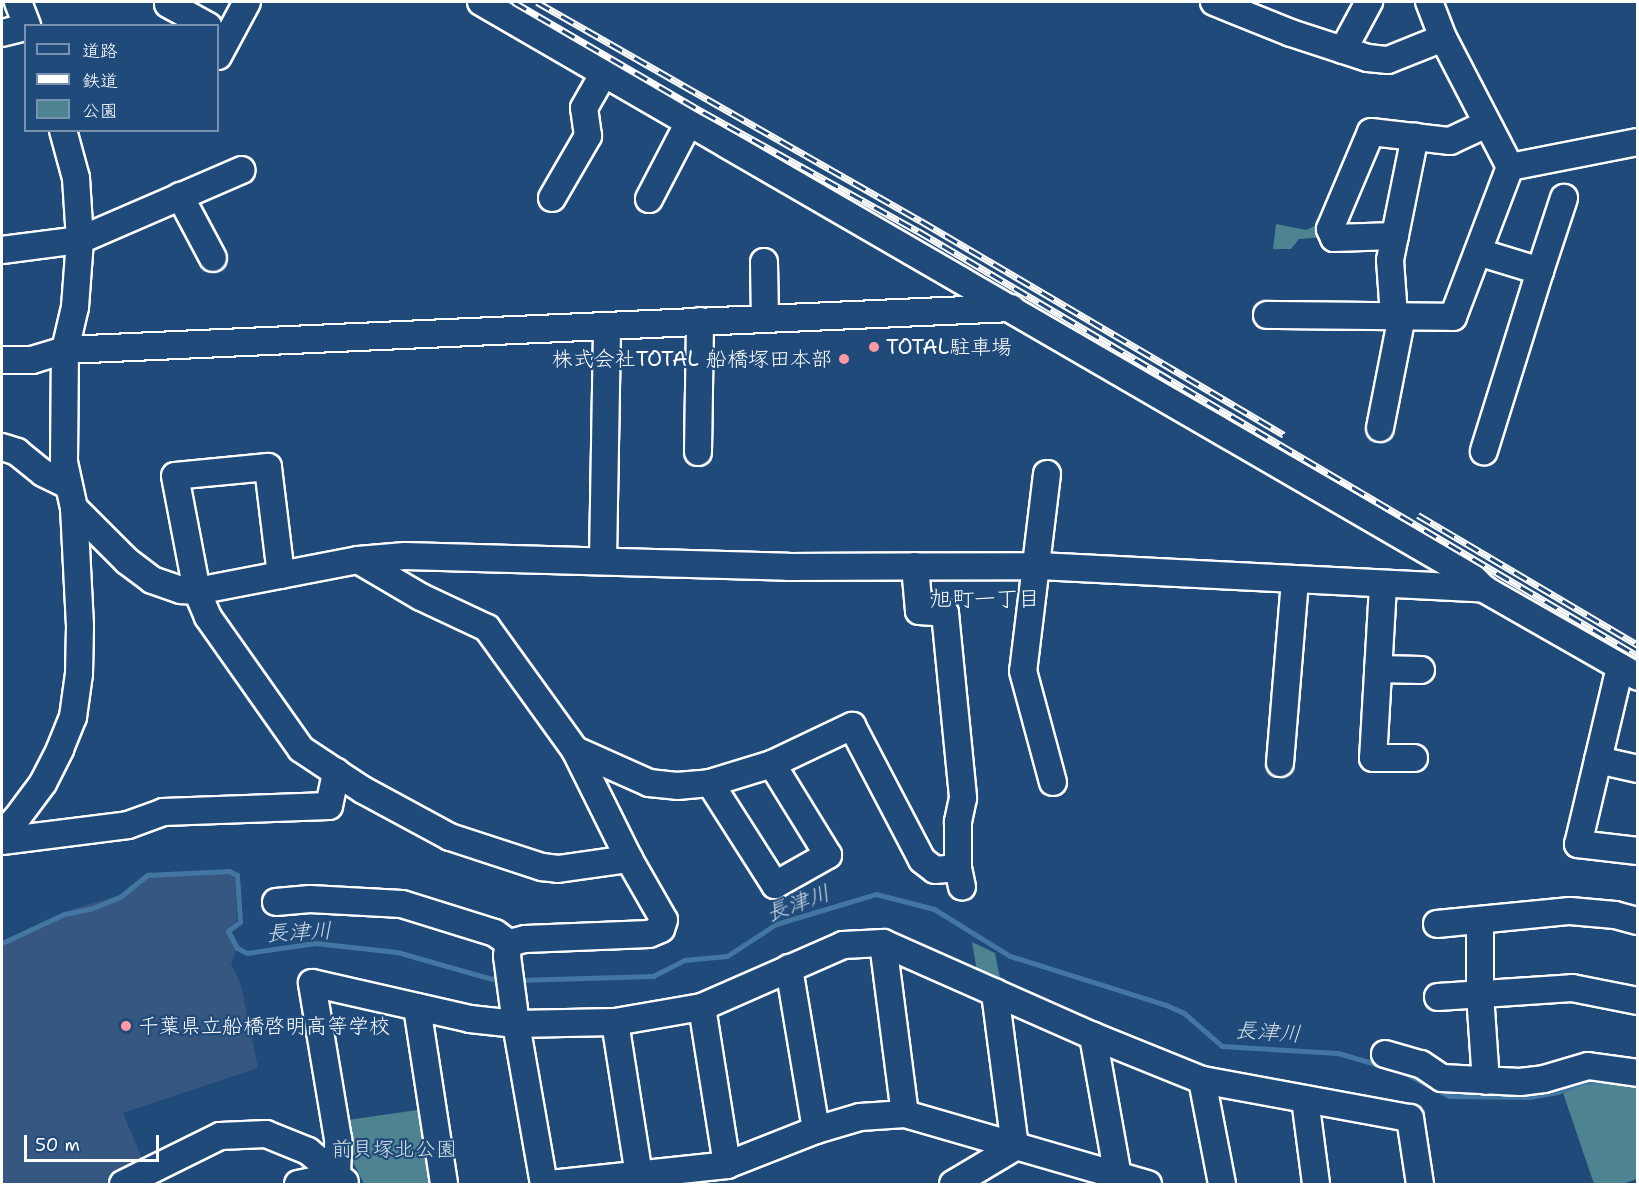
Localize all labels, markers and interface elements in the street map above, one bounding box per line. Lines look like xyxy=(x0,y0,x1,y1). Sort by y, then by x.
legend xyxy=(24,24,219,132)
text: 道路 xyxy=(82,39,118,63)
text: 鉄道 xyxy=(82,69,118,93)
text: 公園 xyxy=(82,99,118,123)
place label: TOTAL駐車場 xyxy=(886,334,1012,360)
marker: TOTAL駐車場 xyxy=(867,340,881,354)
place label: 株式会社TOTAL 船橋塚田本部 xyxy=(552,346,832,372)
marker: 株式会社TOTAL 船橋塚田本部 xyxy=(837,352,851,366)
district label: 旭町一丁目 xyxy=(930,586,1040,612)
water label: 長津川 xyxy=(762,879,834,927)
water label: 長津川 xyxy=(265,917,333,947)
place label: 千葉県立船橋啓明高等学校 xyxy=(138,1013,390,1039)
water label: 長津川 xyxy=(1234,1017,1302,1047)
marker: 千葉県立船橋啓明高等学校 xyxy=(119,1019,133,1033)
scale bar xyxy=(27,1123,162,1161)
text: 50 m xyxy=(35,1133,80,1157)
park label: 前貝塚北公園 xyxy=(331,1136,457,1162)

